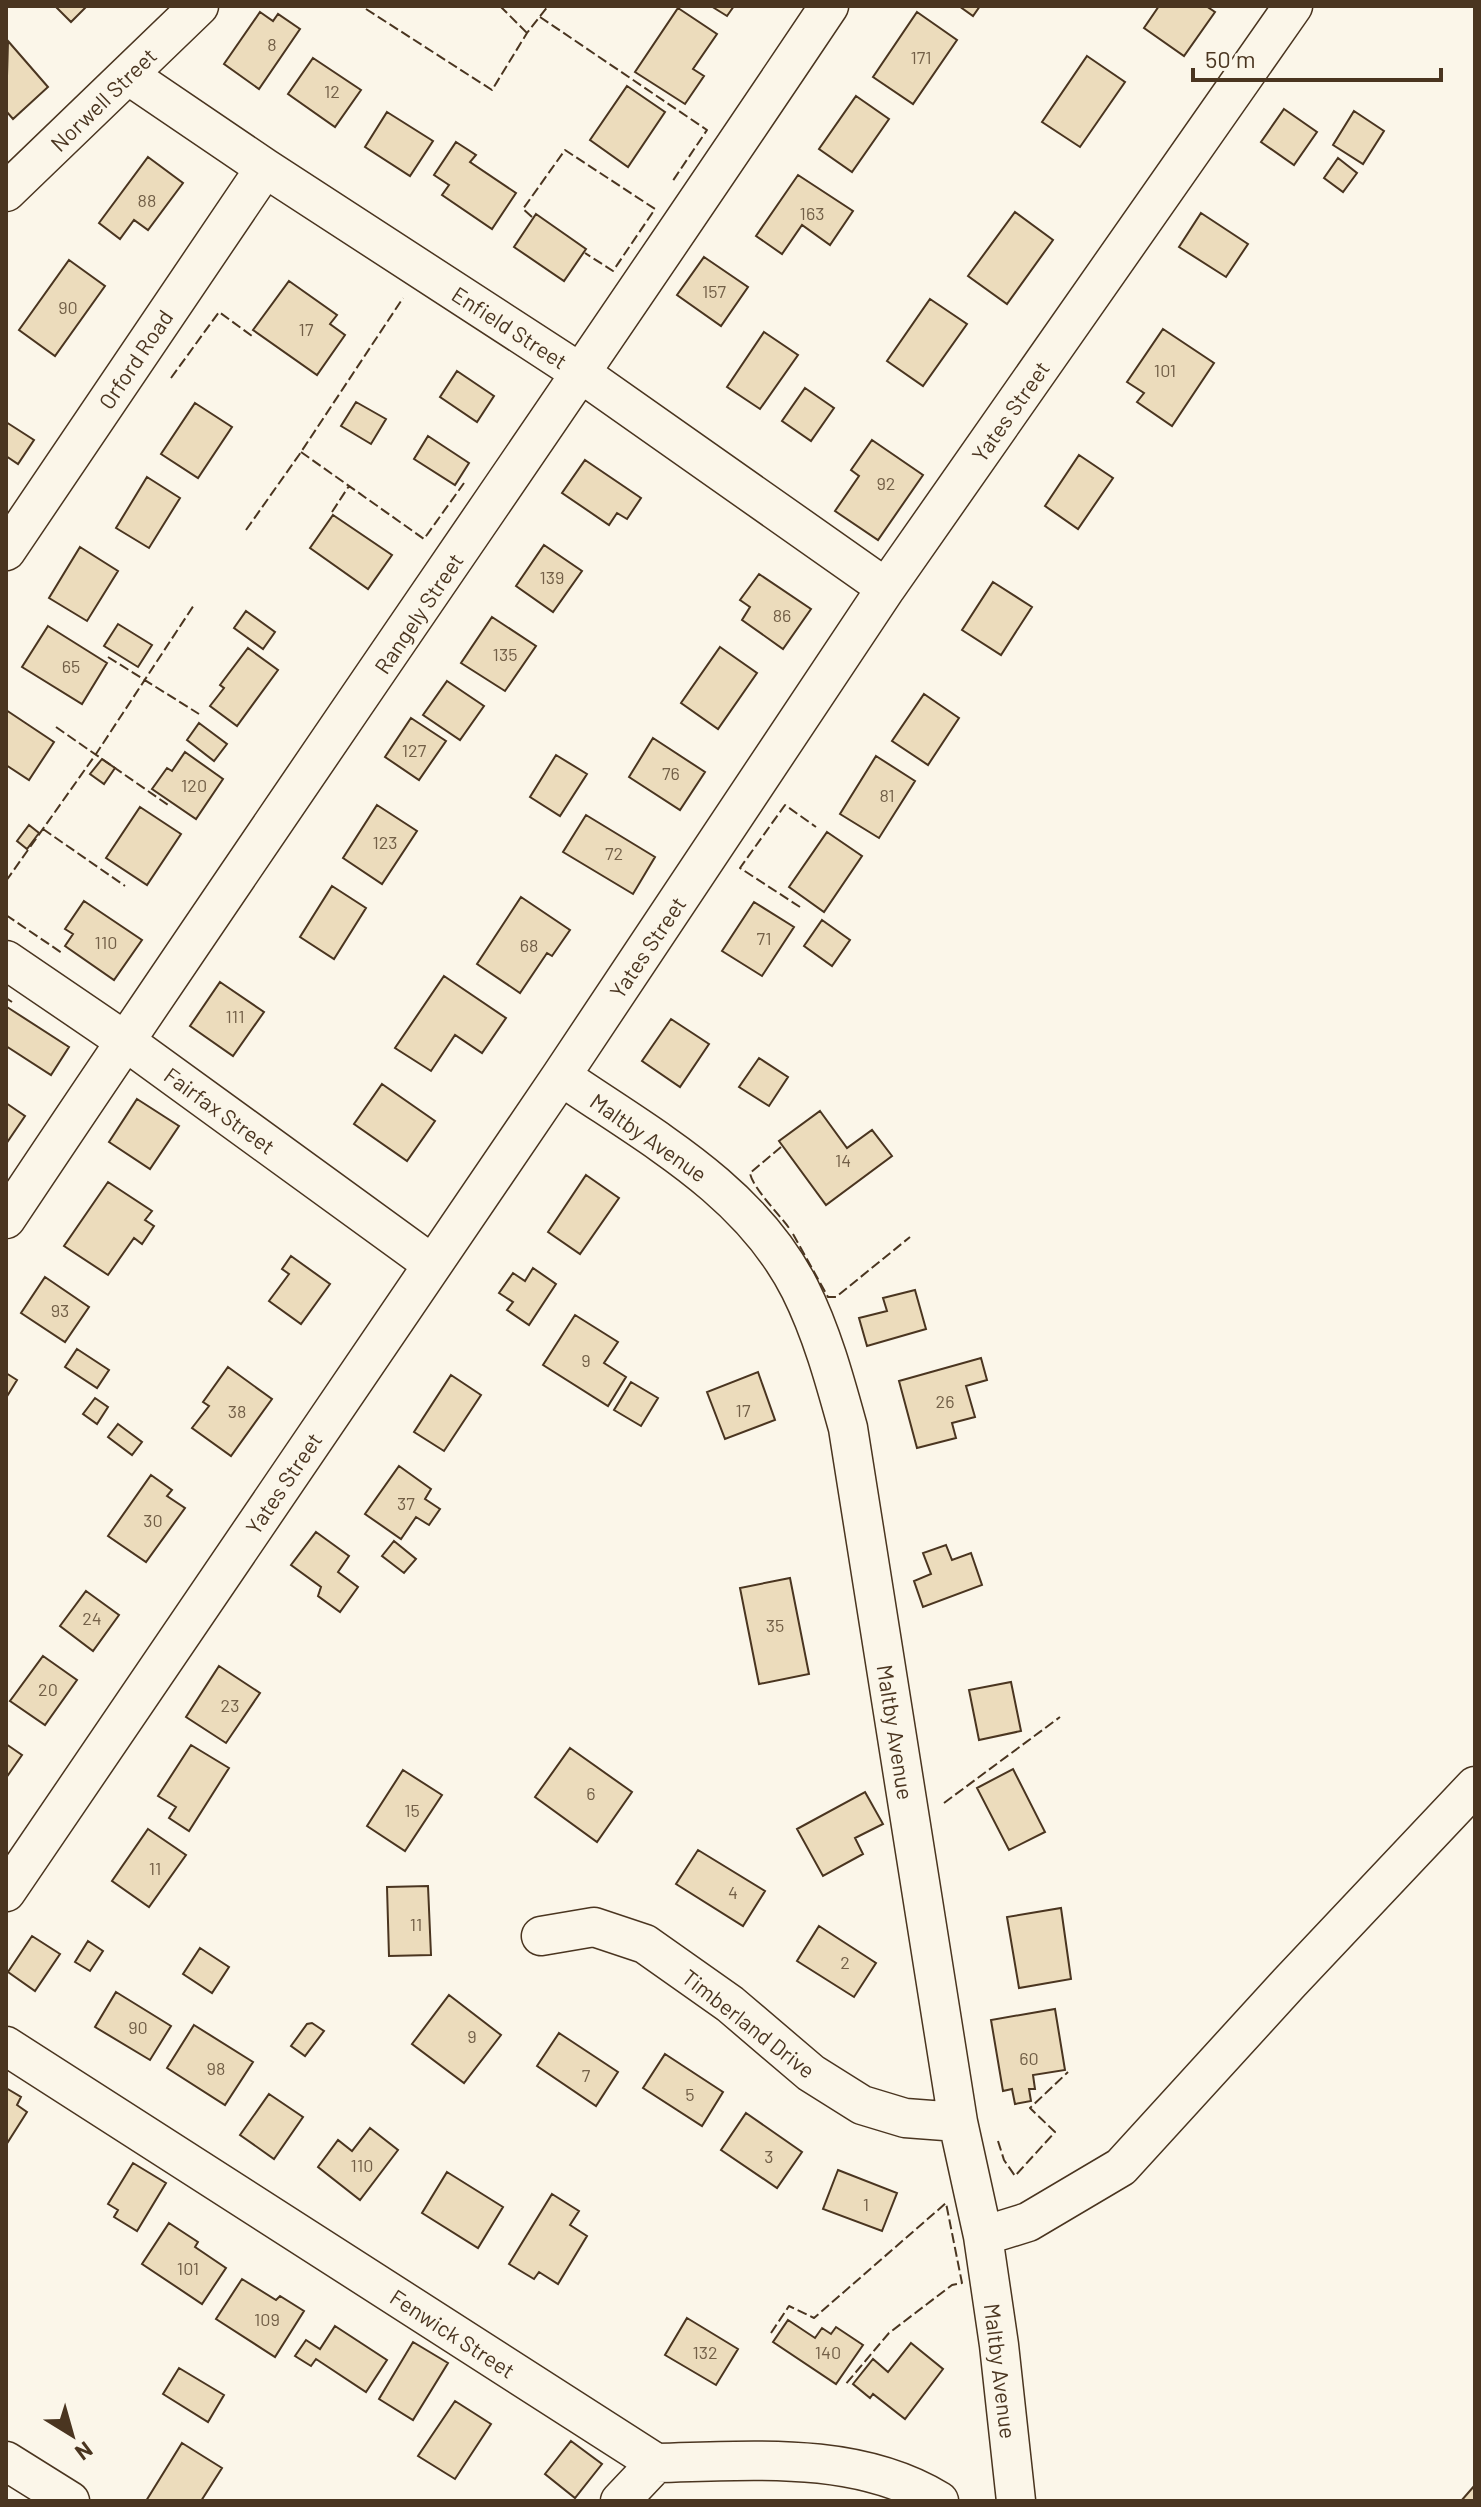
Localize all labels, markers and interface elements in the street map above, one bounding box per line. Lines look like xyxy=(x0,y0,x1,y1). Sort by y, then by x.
scale bar xyxy=(1193,32,1441,82)
house number: 8 xyxy=(267,33,277,55)
street label: Norwell Street xyxy=(45,42,161,156)
text: 50 m xyxy=(1205,44,1256,73)
house number: 171 xyxy=(910,46,932,68)
house number: 12 xyxy=(324,80,340,102)
house number: 88 xyxy=(138,189,156,211)
house number: 163 xyxy=(800,202,824,224)
street label: Enfield Street xyxy=(448,280,572,374)
house number: 157 xyxy=(702,280,727,302)
house number: 90 xyxy=(58,296,78,318)
street label: Orford Road xyxy=(92,305,178,413)
house number: 17 xyxy=(299,318,314,340)
street label: Yates Street xyxy=(966,356,1054,466)
house number: 101 xyxy=(1154,359,1176,381)
house number: 92 xyxy=(876,472,896,494)
street label: Rangely Street xyxy=(368,548,468,678)
house number: 139 xyxy=(540,566,564,588)
house number: 86 xyxy=(773,604,791,626)
house number: 135 xyxy=(493,643,517,665)
house number: 65 xyxy=(62,655,80,677)
house number: 127 xyxy=(402,739,427,761)
house number: 76 xyxy=(662,762,680,784)
house number: 120 xyxy=(181,774,207,796)
house number: 81 xyxy=(879,784,895,806)
house number: 123 xyxy=(372,831,398,853)
house number: 72 xyxy=(605,842,623,864)
street label: Yates Street xyxy=(604,891,690,1003)
house number: 71 xyxy=(757,927,771,949)
house number: 110 xyxy=(95,931,117,953)
house number: 68 xyxy=(520,934,538,956)
house number: 111 xyxy=(225,1005,245,1027)
street label: Fairfax Street xyxy=(160,1061,280,1159)
street label: Maltby Avenue xyxy=(586,1087,712,1187)
house number: 14 xyxy=(835,1149,851,1171)
house number: 93 xyxy=(51,1299,69,1321)
house number: 9 xyxy=(581,1349,591,1371)
house number: 26 xyxy=(936,1390,954,1412)
house number: 17 xyxy=(736,1399,751,1421)
house number: 38 xyxy=(228,1400,246,1422)
street label: Yates Street xyxy=(240,1427,326,1539)
house number: 37 xyxy=(397,1492,415,1514)
house number: 30 xyxy=(143,1509,163,1531)
house number: 24 xyxy=(82,1607,102,1629)
house number: 35 xyxy=(766,1614,784,1636)
street label: Maltby Avenue xyxy=(872,1663,920,1801)
house number: 20 xyxy=(38,1678,58,1700)
house number: 23 xyxy=(221,1694,239,1716)
house number: 6 xyxy=(586,1782,596,1804)
house number: 15 xyxy=(404,1799,420,1821)
house number: 11 xyxy=(149,1857,161,1879)
house number: 4 xyxy=(728,1881,738,1903)
house number: 11 xyxy=(410,1913,422,1935)
house number: 2 xyxy=(840,1951,850,1973)
street label: Timberland Drive xyxy=(678,1963,820,2083)
house number: 90 xyxy=(128,2016,148,2038)
house number: 9 xyxy=(467,2025,477,2047)
house number: 60 xyxy=(1019,2047,1039,2069)
house number: 98 xyxy=(207,2057,225,2079)
house number: 7 xyxy=(582,2064,591,2086)
house number: 5 xyxy=(685,2083,695,2105)
house number: 3 xyxy=(764,2145,774,2167)
house number: 110 xyxy=(351,2154,373,2176)
house number: 1 xyxy=(863,2193,869,2215)
house number: 101 xyxy=(177,2257,199,2279)
street label: Fenwick Street xyxy=(386,2283,520,2383)
street label: Maltby Avenue xyxy=(980,2302,1022,2440)
house number: 109 xyxy=(254,2308,280,2330)
house number: 132 xyxy=(692,2341,718,2363)
house number: 140 xyxy=(815,2341,841,2363)
north arrow xyxy=(32,2395,112,2475)
text: N xyxy=(71,2437,98,2467)

